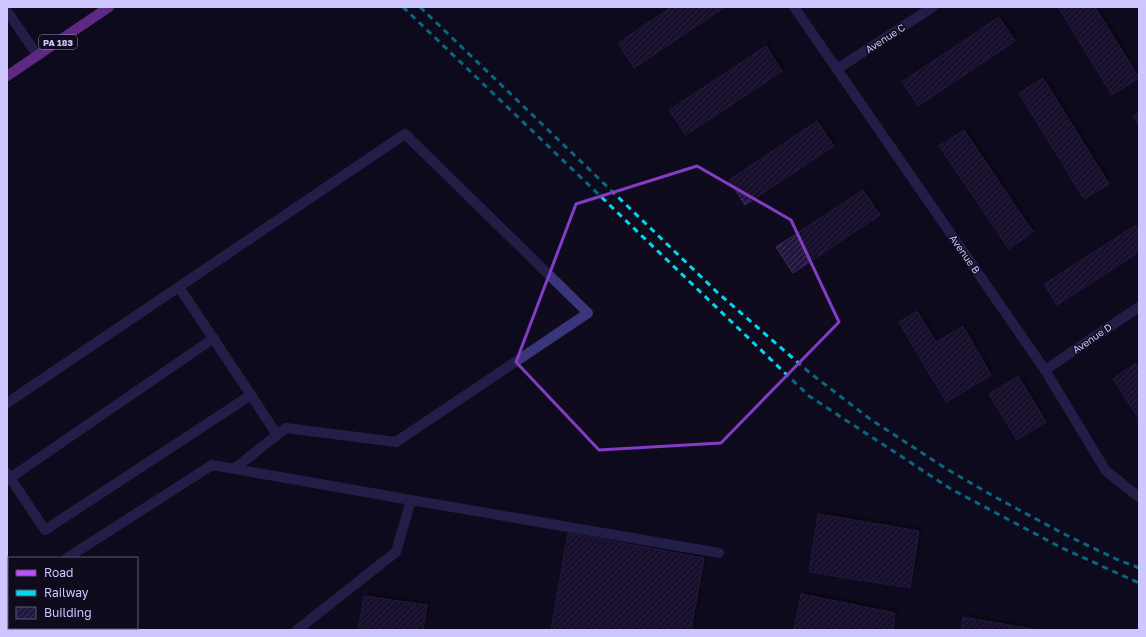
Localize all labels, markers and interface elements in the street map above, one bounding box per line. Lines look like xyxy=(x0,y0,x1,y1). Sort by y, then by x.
street label: Avenue C xyxy=(863,21,907,55)
road number: PA 183 xyxy=(39,35,77,49)
street label: Avenue B xyxy=(947,232,983,276)
street label: Avenue D xyxy=(1070,320,1114,356)
legend xyxy=(8,557,138,629)
text: Road xyxy=(44,565,73,580)
text: Railway xyxy=(44,585,89,600)
text: Building xyxy=(44,605,92,620)

